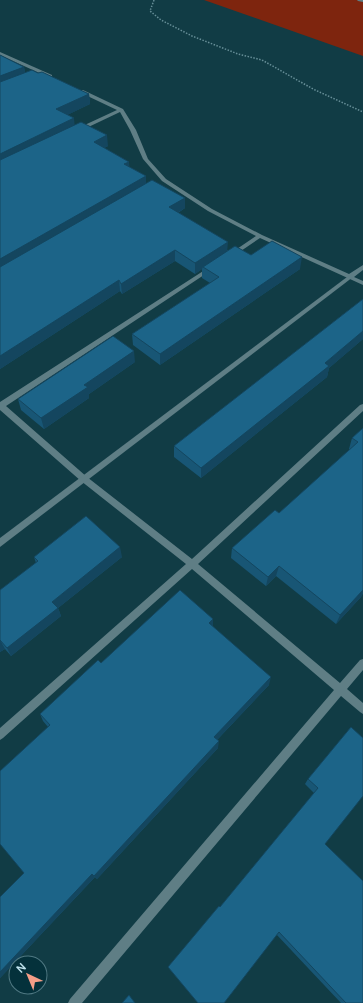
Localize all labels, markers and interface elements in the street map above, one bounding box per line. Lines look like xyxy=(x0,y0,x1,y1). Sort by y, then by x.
north arrow xyxy=(8,955,48,995)
text: N xyxy=(13,959,29,976)

